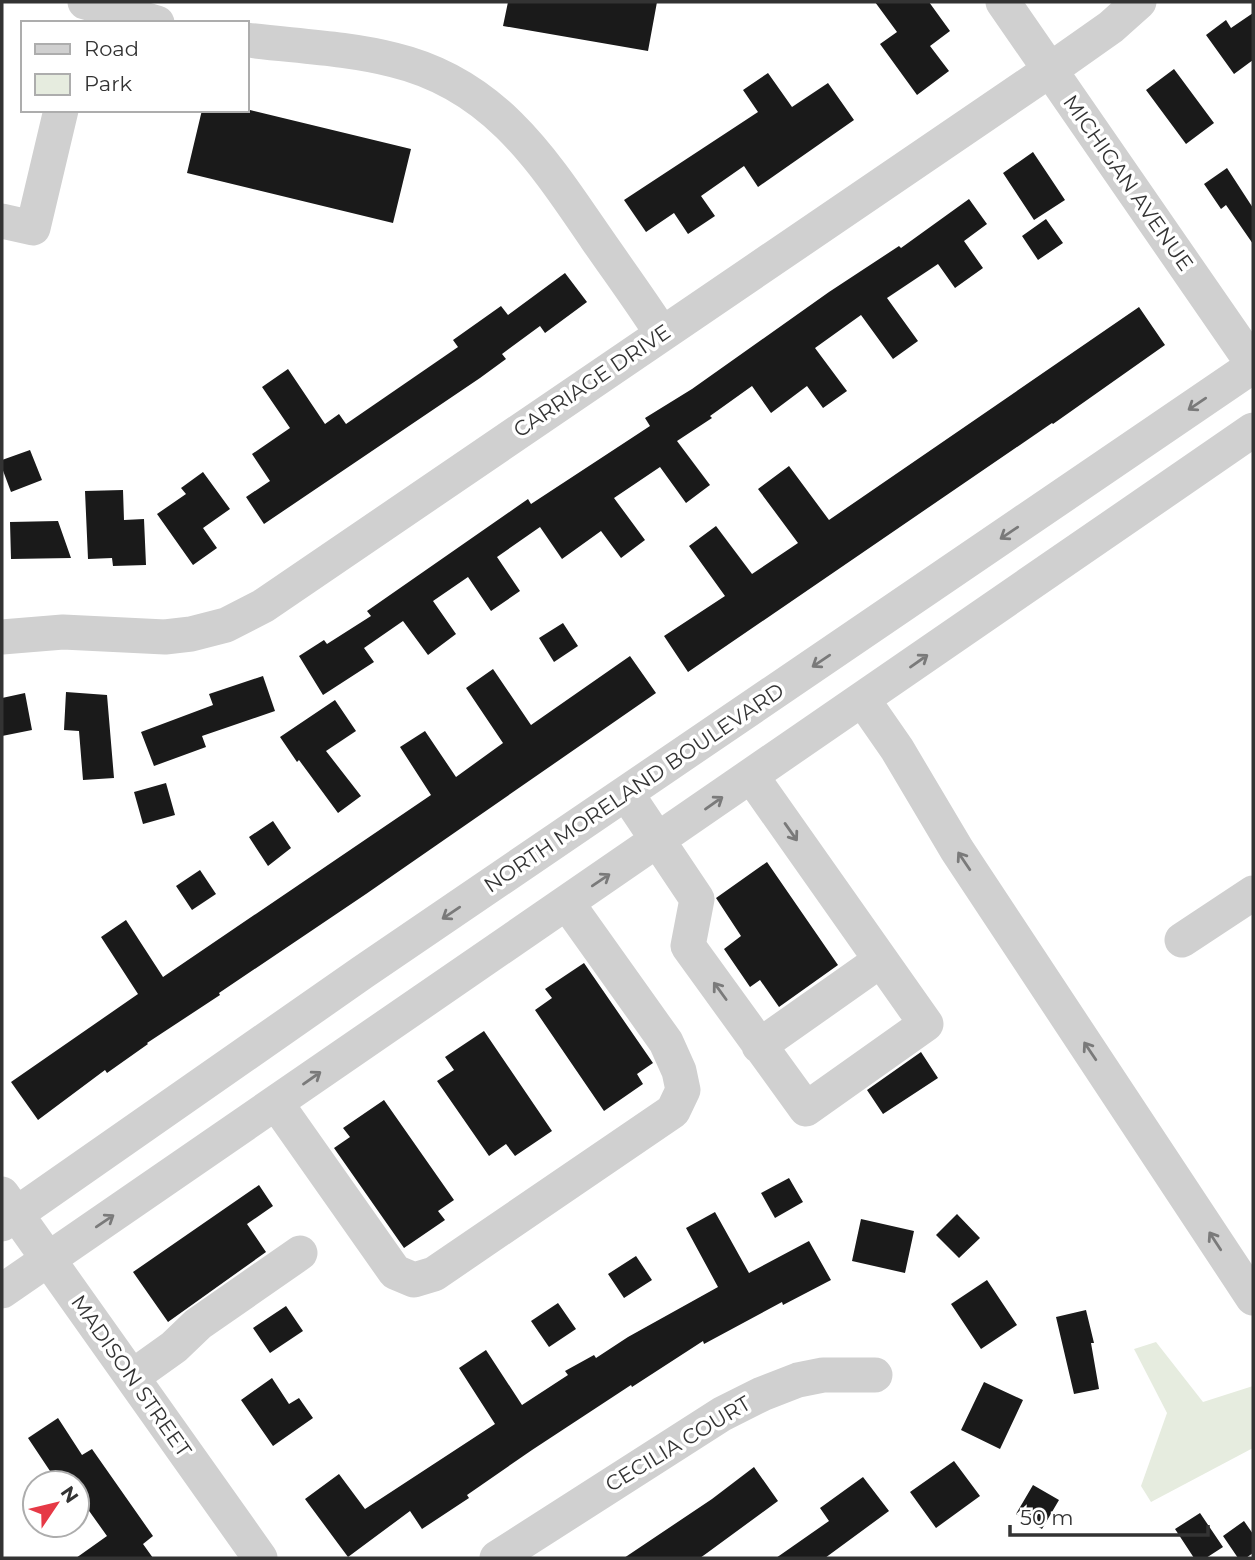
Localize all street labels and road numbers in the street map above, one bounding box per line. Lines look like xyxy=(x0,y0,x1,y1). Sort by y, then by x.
street label: MICHIGAN AVENUE xyxy=(1058,90,1199,275)
street label: CARRIAGE DRIVE xyxy=(509,319,675,442)
street label: NORTH MORELAND BOULEVARD xyxy=(479,678,788,898)
street label: MADISON STREET xyxy=(66,1290,197,1462)
street label: CECILIA COURT xyxy=(601,1390,755,1497)

